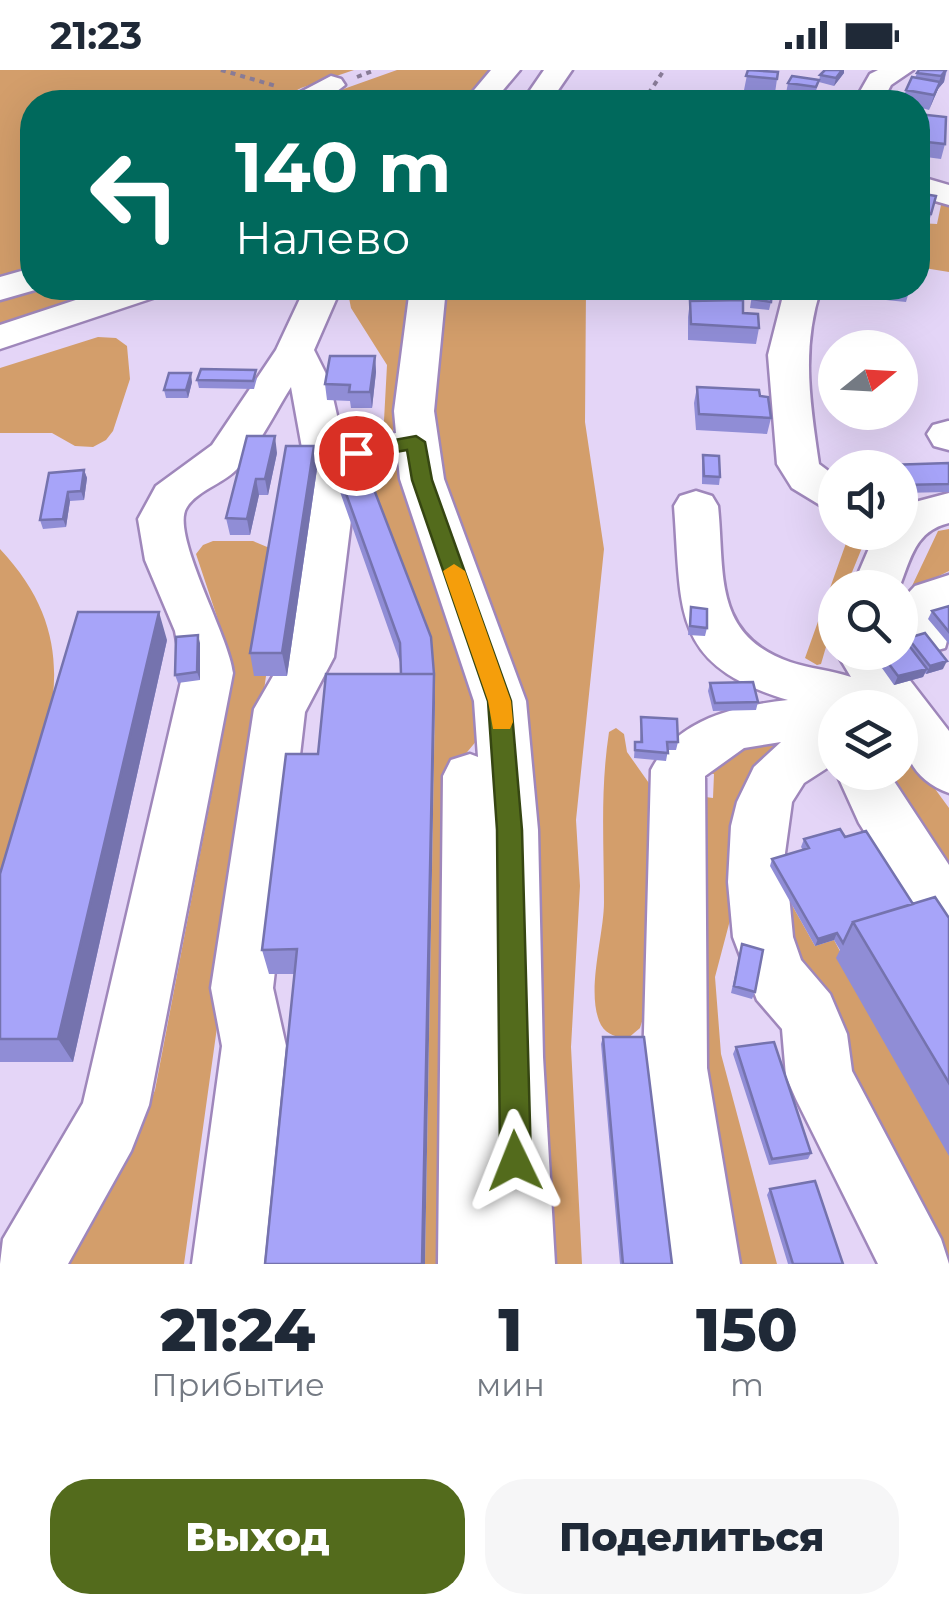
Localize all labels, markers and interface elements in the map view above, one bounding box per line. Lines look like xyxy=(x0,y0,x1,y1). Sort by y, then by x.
text: 21:23 xyxy=(50,12,142,59)
text: 140 m xyxy=(235,124,451,210)
icon: left xyxy=(70,130,200,260)
text: Налево xyxy=(235,210,410,265)
north arrow xyxy=(818,330,918,430)
map controls xyxy=(818,330,918,790)
pin xyxy=(314,411,399,496)
icon: arrive xyxy=(329,426,384,481)
button: sound xyxy=(818,450,918,550)
button: search xyxy=(818,570,918,670)
button: layers xyxy=(818,690,918,790)
position arrow xyxy=(463,1109,567,1213)
text: 21:24 xyxy=(161,1293,315,1366)
text: 1 xyxy=(498,1293,523,1366)
text: 150 xyxy=(696,1293,798,1366)
text: Прибытие xyxy=(151,1365,325,1404)
text: мин xyxy=(476,1365,545,1404)
text: m xyxy=(730,1365,764,1404)
button: Выход xyxy=(50,1479,465,1594)
button: Поделиться xyxy=(485,1479,899,1594)

